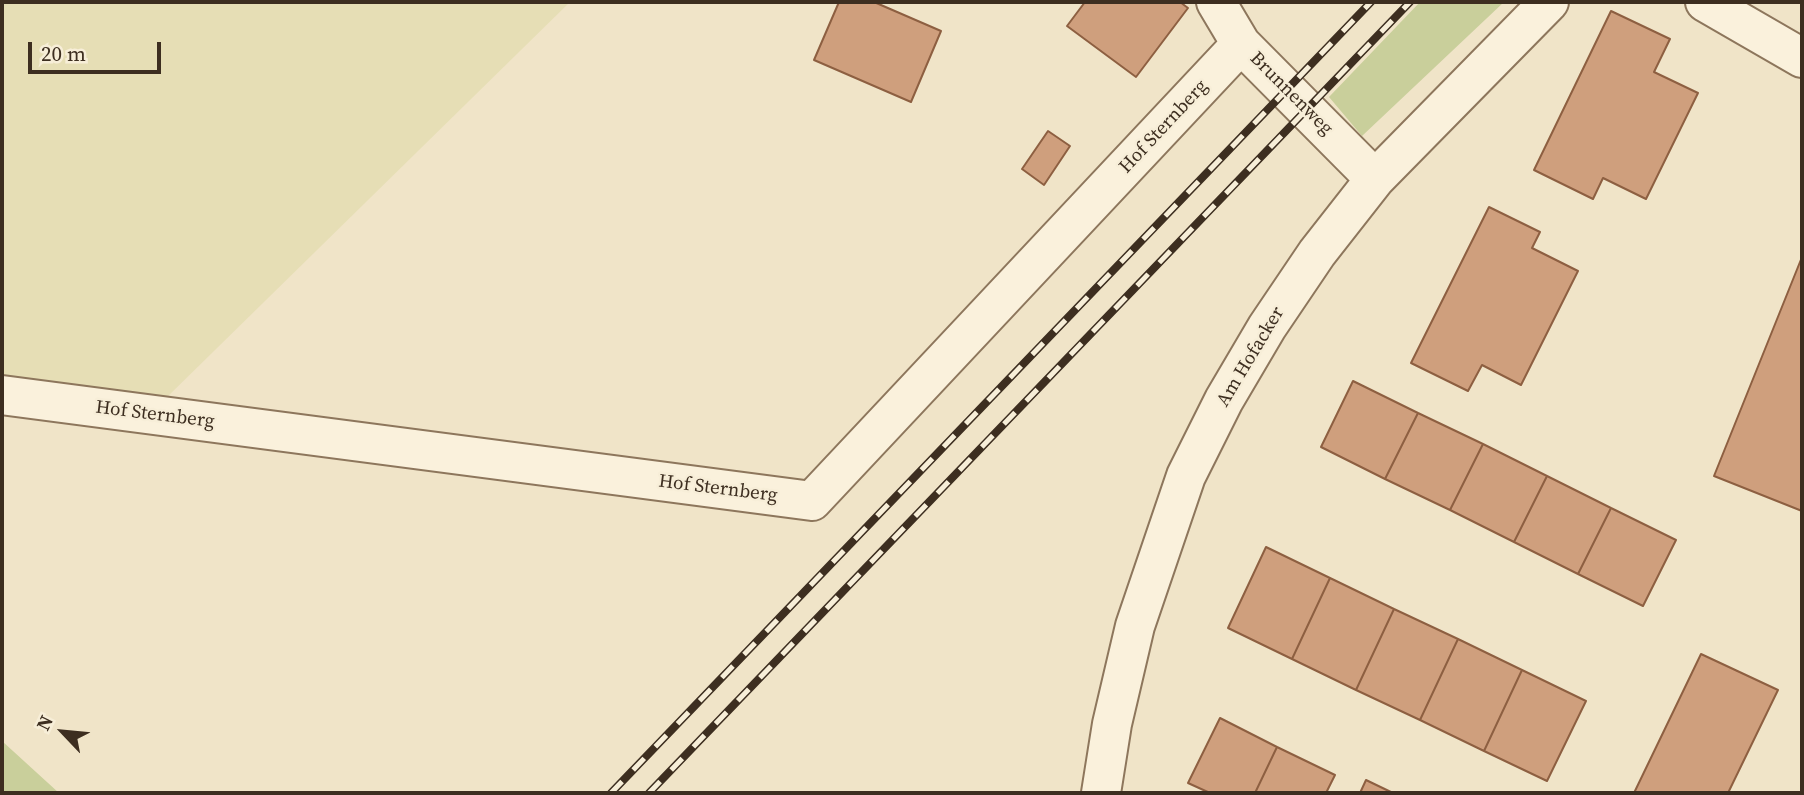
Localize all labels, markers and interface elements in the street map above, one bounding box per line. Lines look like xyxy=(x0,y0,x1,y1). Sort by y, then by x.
scale bar xyxy=(32,28,164,72)
text: 20 m xyxy=(41,39,86,68)
street label: Brunnenweg xyxy=(1245,48,1337,140)
street label: Hof Sternberg xyxy=(1115,76,1213,178)
street label: Am Hofacker xyxy=(1212,303,1290,411)
street label: Hof Sternberg xyxy=(94,396,216,434)
street label: Hof Sternberg xyxy=(657,470,779,508)
north arrow xyxy=(28,697,98,767)
text: N xyxy=(29,711,59,735)

